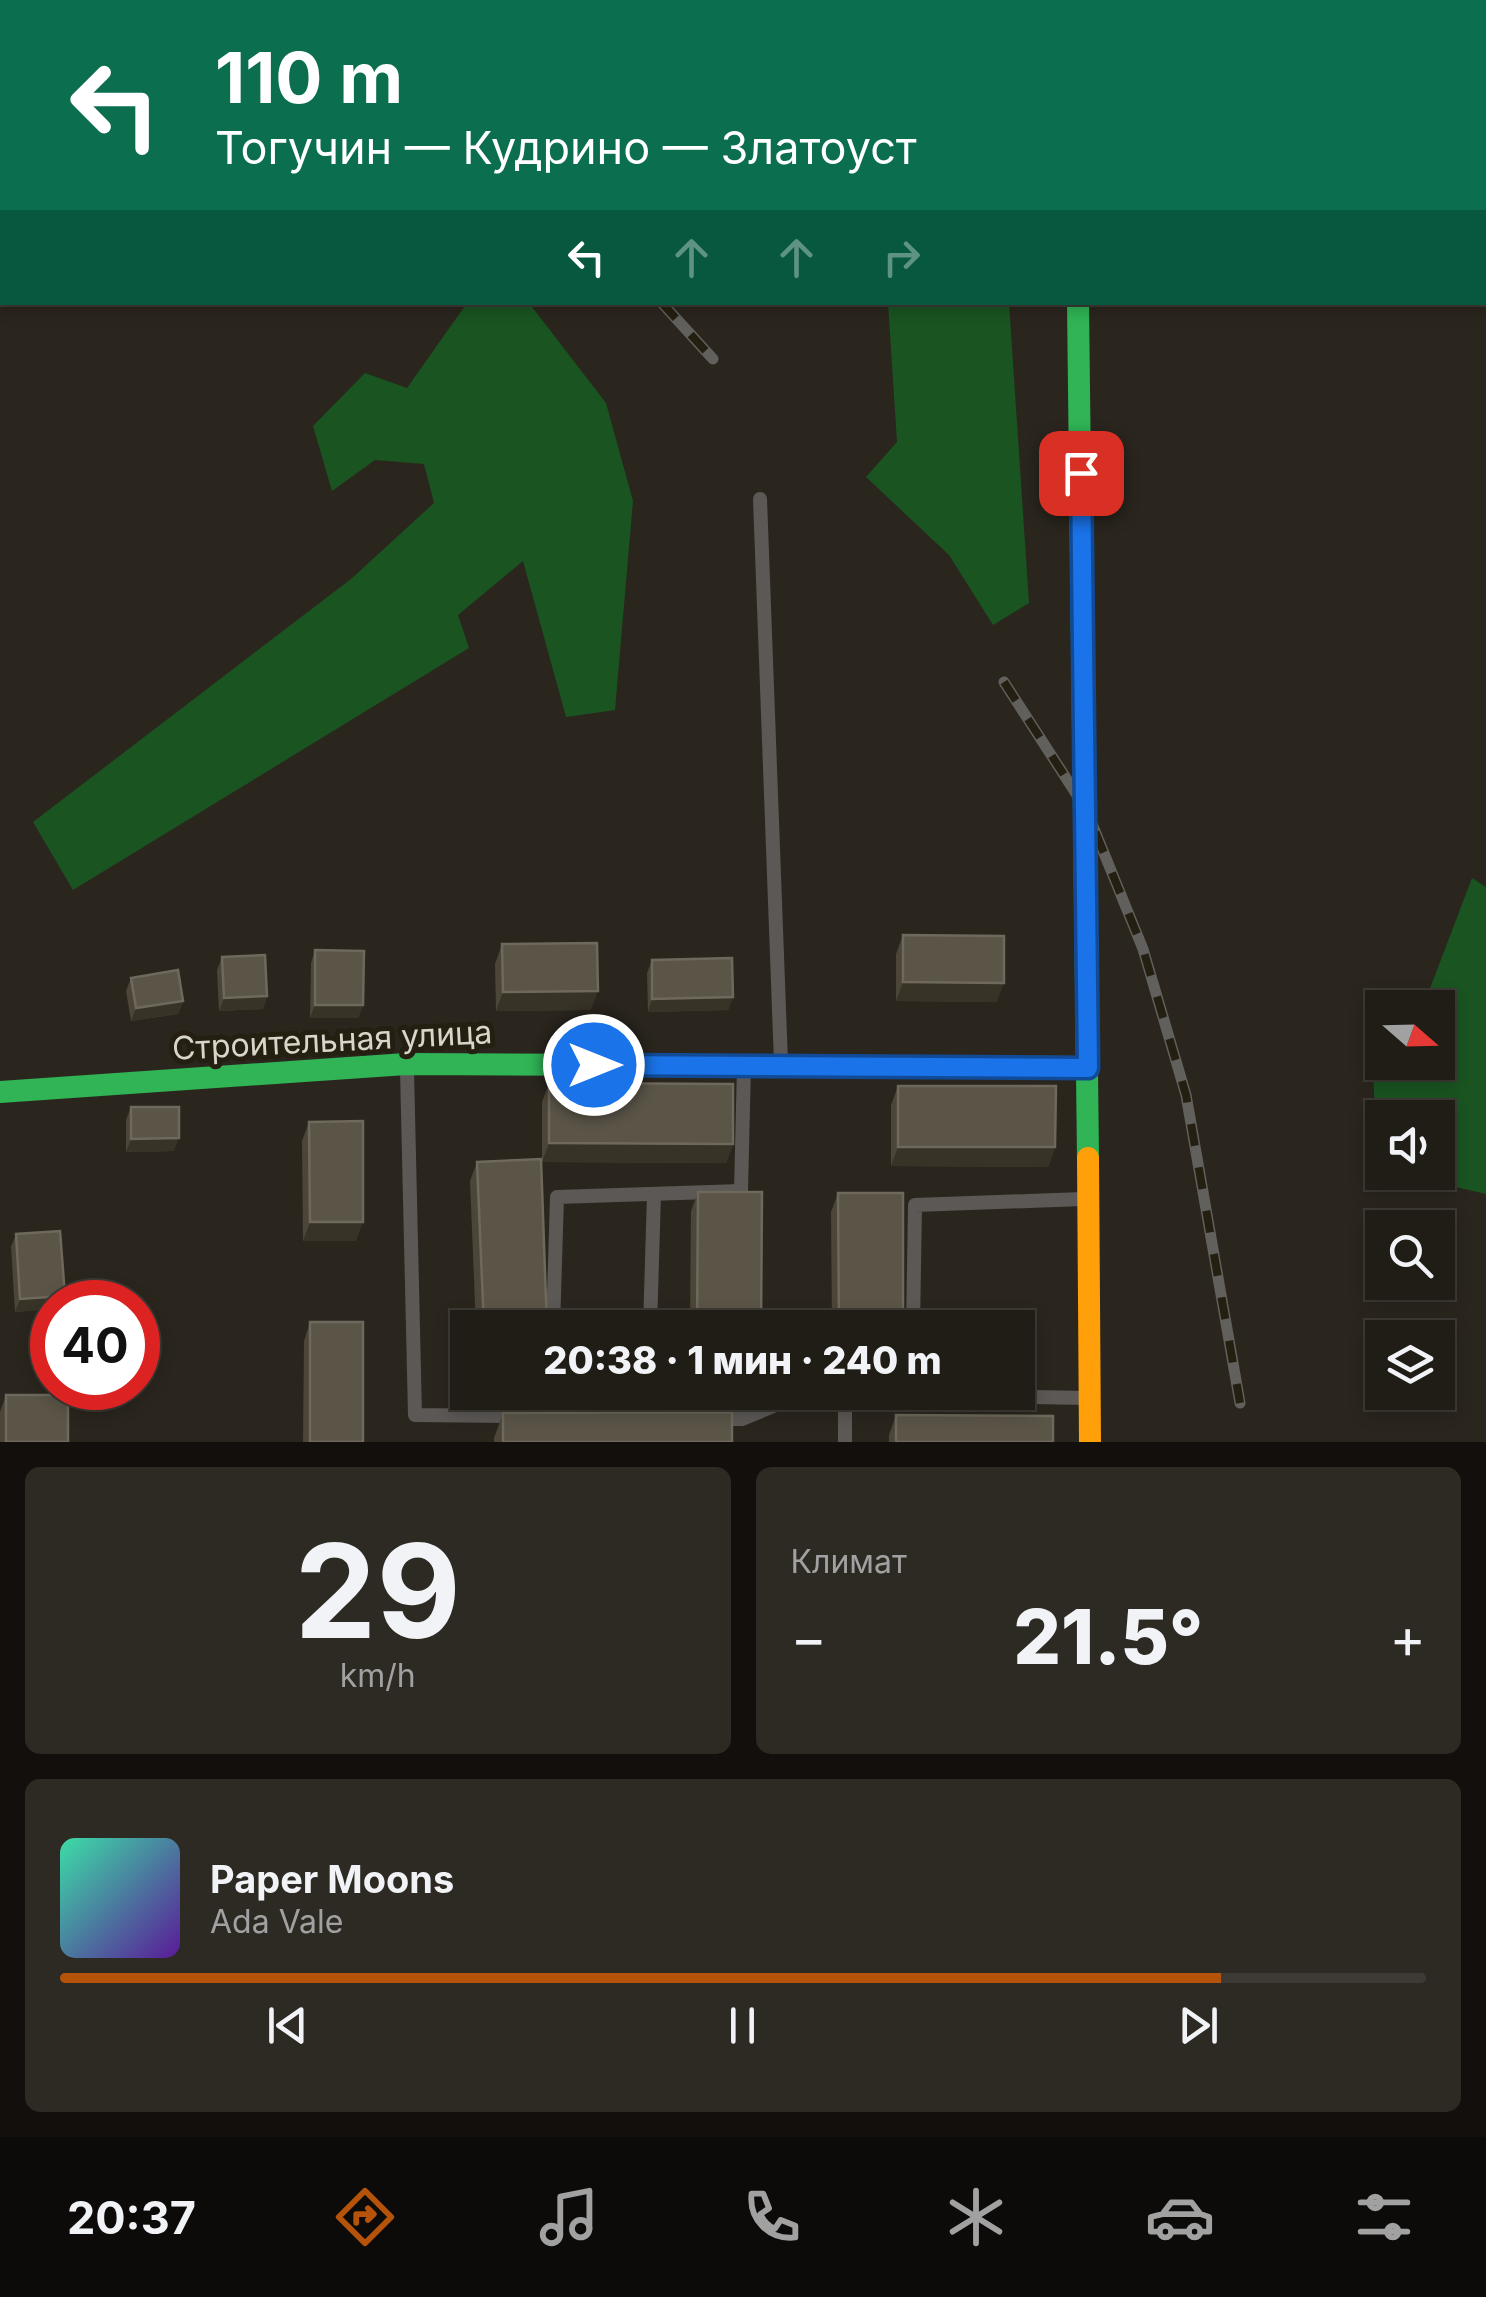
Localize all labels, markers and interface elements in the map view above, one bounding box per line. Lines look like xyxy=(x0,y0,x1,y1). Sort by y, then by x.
text: 110 m xyxy=(215,35,403,120)
icon: left xyxy=(50,40,180,170)
text: Тогучин — Кудрино — Златоуст xyxy=(215,120,917,175)
icon: left xyxy=(559,230,614,285)
icon: ahead xyxy=(664,230,719,285)
icon: ahead xyxy=(769,230,824,285)
icon: right xyxy=(874,230,929,285)
pin xyxy=(1039,431,1124,516)
icon: arrive xyxy=(1054,446,1109,501)
north arrow xyxy=(1365,990,1455,1080)
map controls xyxy=(1365,990,1455,1410)
street label: Строительная улица xyxy=(171,1012,493,1068)
position arrow xyxy=(542,1013,646,1117)
button: sound xyxy=(1365,1100,1455,1190)
button: search xyxy=(1365,1210,1455,1300)
speed limit sign: 40 xyxy=(30,1280,160,1410)
button: layers xyxy=(1365,1320,1455,1410)
text: 20:38 · 1 мин · 240 m xyxy=(543,1337,942,1383)
text: 29 xyxy=(295,1512,461,1669)
text: Климат xyxy=(791,1542,907,1581)
text: 21.5° xyxy=(1013,1591,1203,1682)
text: − xyxy=(791,1605,827,1671)
text: + xyxy=(1390,1605,1426,1671)
text: km/h xyxy=(340,1656,416,1695)
text: Paper Moons xyxy=(210,1856,454,1902)
text: Ada Vale xyxy=(210,1902,343,1941)
icon: previous xyxy=(260,1998,315,2053)
icon: pause xyxy=(715,1998,770,2053)
icon: next xyxy=(1171,1998,1226,2053)
icon: directions xyxy=(330,2182,400,2252)
icon: music xyxy=(534,2182,604,2252)
icon: phone xyxy=(737,2182,807,2252)
icon: climate xyxy=(941,2182,1011,2252)
icon: car xyxy=(1145,2182,1215,2252)
icon: filters xyxy=(1349,2182,1419,2252)
text: 20:37 xyxy=(67,2190,196,2245)

